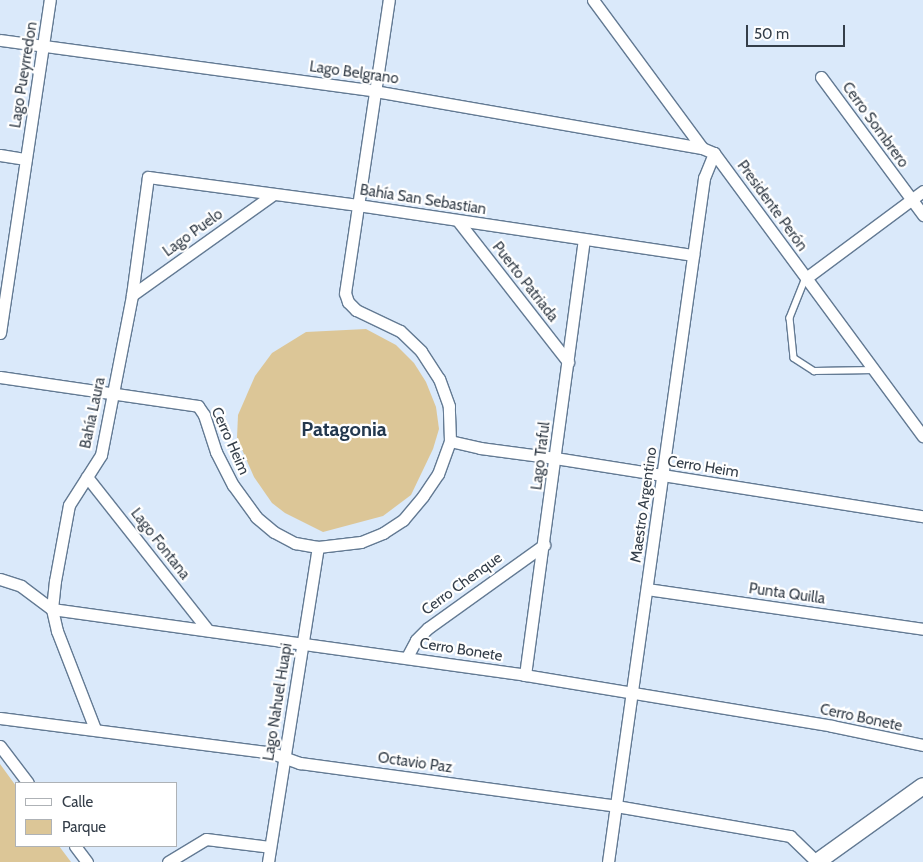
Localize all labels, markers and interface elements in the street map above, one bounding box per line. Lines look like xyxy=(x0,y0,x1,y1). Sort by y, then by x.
scale bar xyxy=(748,15,847,47)
street label: Lago Pueyrredon xyxy=(7,21,41,129)
text: 50 m xyxy=(754,25,789,43)
street label: Lago Belgrano xyxy=(308,58,400,88)
street label: Cerro Sombrero xyxy=(838,79,912,171)
street label: Presidente Perón xyxy=(733,157,811,255)
street label: Bahía San Sebastian xyxy=(359,181,487,219)
street label: Lago Puelo xyxy=(160,205,226,261)
street label: Puerto Patriada xyxy=(488,238,562,326)
street label: Bahía Laura xyxy=(77,376,109,450)
street label: Cerro Heim xyxy=(207,404,253,478)
district label: Patagonia xyxy=(301,417,387,441)
street label: Lago Traful xyxy=(528,421,554,491)
street label: Maestro Argentino xyxy=(627,446,661,564)
street label: Cerro Heim xyxy=(666,452,740,482)
street label: Lago Fontana xyxy=(127,505,193,583)
street label: Cerro Chenque xyxy=(418,549,506,619)
street label: Punta Quilla xyxy=(748,580,826,608)
street label: Cerro Bonete xyxy=(418,635,504,665)
street label: Lago Nahuel Huapi xyxy=(260,642,296,762)
street label: Cerro Bonete xyxy=(818,701,904,735)
street label: Octavio Paz xyxy=(377,749,453,777)
legend xyxy=(15,782,178,847)
text: Calle xyxy=(62,793,93,811)
text: Parque xyxy=(62,818,106,836)

